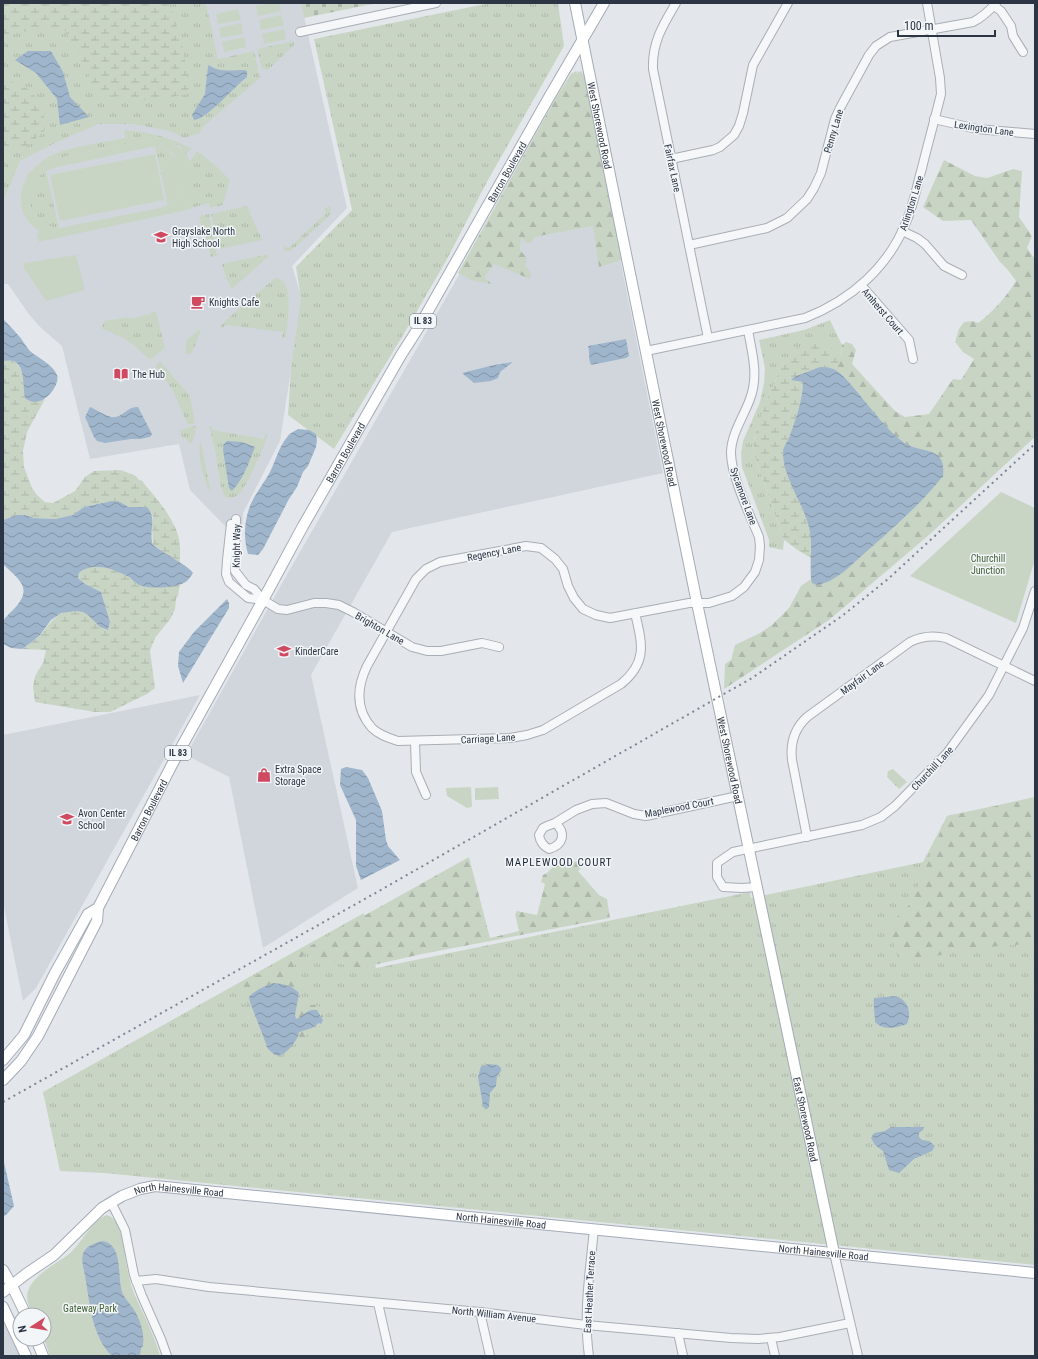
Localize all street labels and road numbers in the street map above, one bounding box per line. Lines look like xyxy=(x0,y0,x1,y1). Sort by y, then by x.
street label: West Shorewood Road xyxy=(585,81,614,170)
street label: Penny Lane xyxy=(822,108,845,154)
street label: Lexington Lane xyxy=(953,119,1015,138)
street label: Barron Boulevard xyxy=(486,140,529,204)
street label: Fairfax Lane xyxy=(662,143,683,193)
street label: Arlington Lane xyxy=(897,174,926,232)
street label: Amherst Court xyxy=(860,286,906,337)
road number: IL 83 xyxy=(410,314,436,328)
street label: West Shorewood Road xyxy=(650,399,678,488)
street label: Barron Boulevard xyxy=(324,421,367,485)
street label: Sycamore Lane xyxy=(728,466,759,527)
street label: Knight Way xyxy=(231,524,242,568)
street label: Regency Lane xyxy=(466,542,522,563)
street label: Brighton Lane xyxy=(353,610,406,647)
street label: Mayfair Lane xyxy=(838,658,886,697)
street label: West Shorewood Road xyxy=(715,716,744,805)
street label: Carriage Lane xyxy=(460,732,516,745)
street label: Churchill Lane xyxy=(909,744,956,793)
road number: IL 83 xyxy=(165,746,191,760)
street label: Barron Boulevard xyxy=(129,778,169,843)
street label: Maplewood Court xyxy=(644,795,714,820)
street label: East Shorewood Road xyxy=(791,1076,820,1163)
street label: North Hainesville Road xyxy=(133,1181,224,1199)
street label: North Hainesville Road xyxy=(456,1211,547,1231)
street label: North Hainesville Road xyxy=(778,1243,869,1263)
street label: East Heather Terrace xyxy=(582,1250,597,1333)
street label: North William Avenue xyxy=(451,1305,537,1324)

